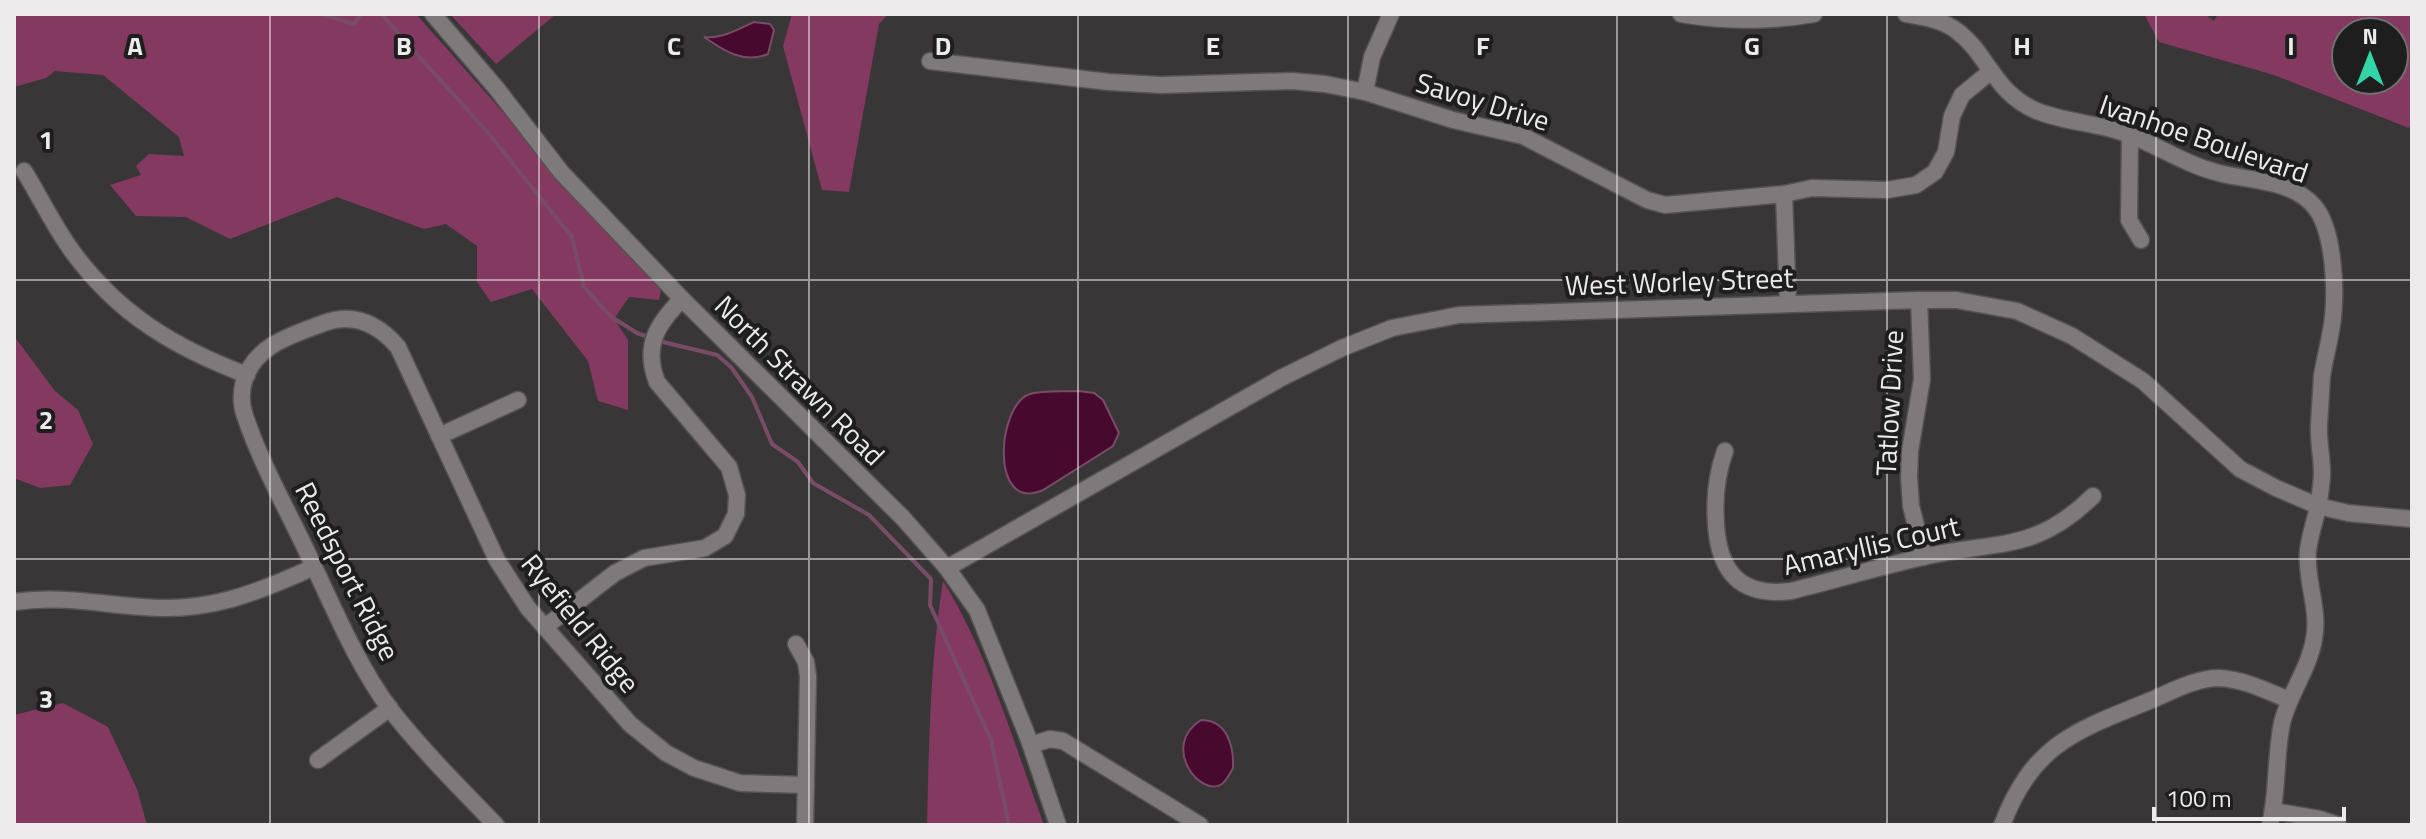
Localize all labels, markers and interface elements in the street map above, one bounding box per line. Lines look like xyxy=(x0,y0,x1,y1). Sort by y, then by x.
north arrow xyxy=(2330,16,2410,96)
text: N xyxy=(2362,19,2378,53)
text: A xyxy=(127,26,143,65)
text: B xyxy=(396,26,412,65)
text: C xyxy=(667,26,681,65)
text: D xyxy=(935,26,951,65)
text: E xyxy=(1206,26,1220,65)
text: F xyxy=(1476,26,1490,65)
text: G xyxy=(1744,26,1760,65)
text: H xyxy=(2013,26,2031,65)
text: I xyxy=(2287,26,2295,65)
street label: Savoy Drive xyxy=(1411,60,1555,142)
street label: Ivanhoe Boulevard xyxy=(2094,82,2314,194)
text: 1 xyxy=(39,120,53,159)
street label: West Worley Street xyxy=(1564,256,1794,306)
street label: North Strawn Road xyxy=(705,285,895,475)
street label: Tatlow Drive xyxy=(1864,329,1914,477)
text: 2 xyxy=(39,400,53,439)
street label: Reedsport Ridge xyxy=(285,474,411,668)
street label: Amaryllis Court xyxy=(1779,504,1964,586)
street label: Ryefield Ridge xyxy=(511,544,651,702)
text: 3 xyxy=(39,679,53,718)
scale bar xyxy=(2154,771,2344,821)
text: 100 m xyxy=(2166,780,2232,816)

